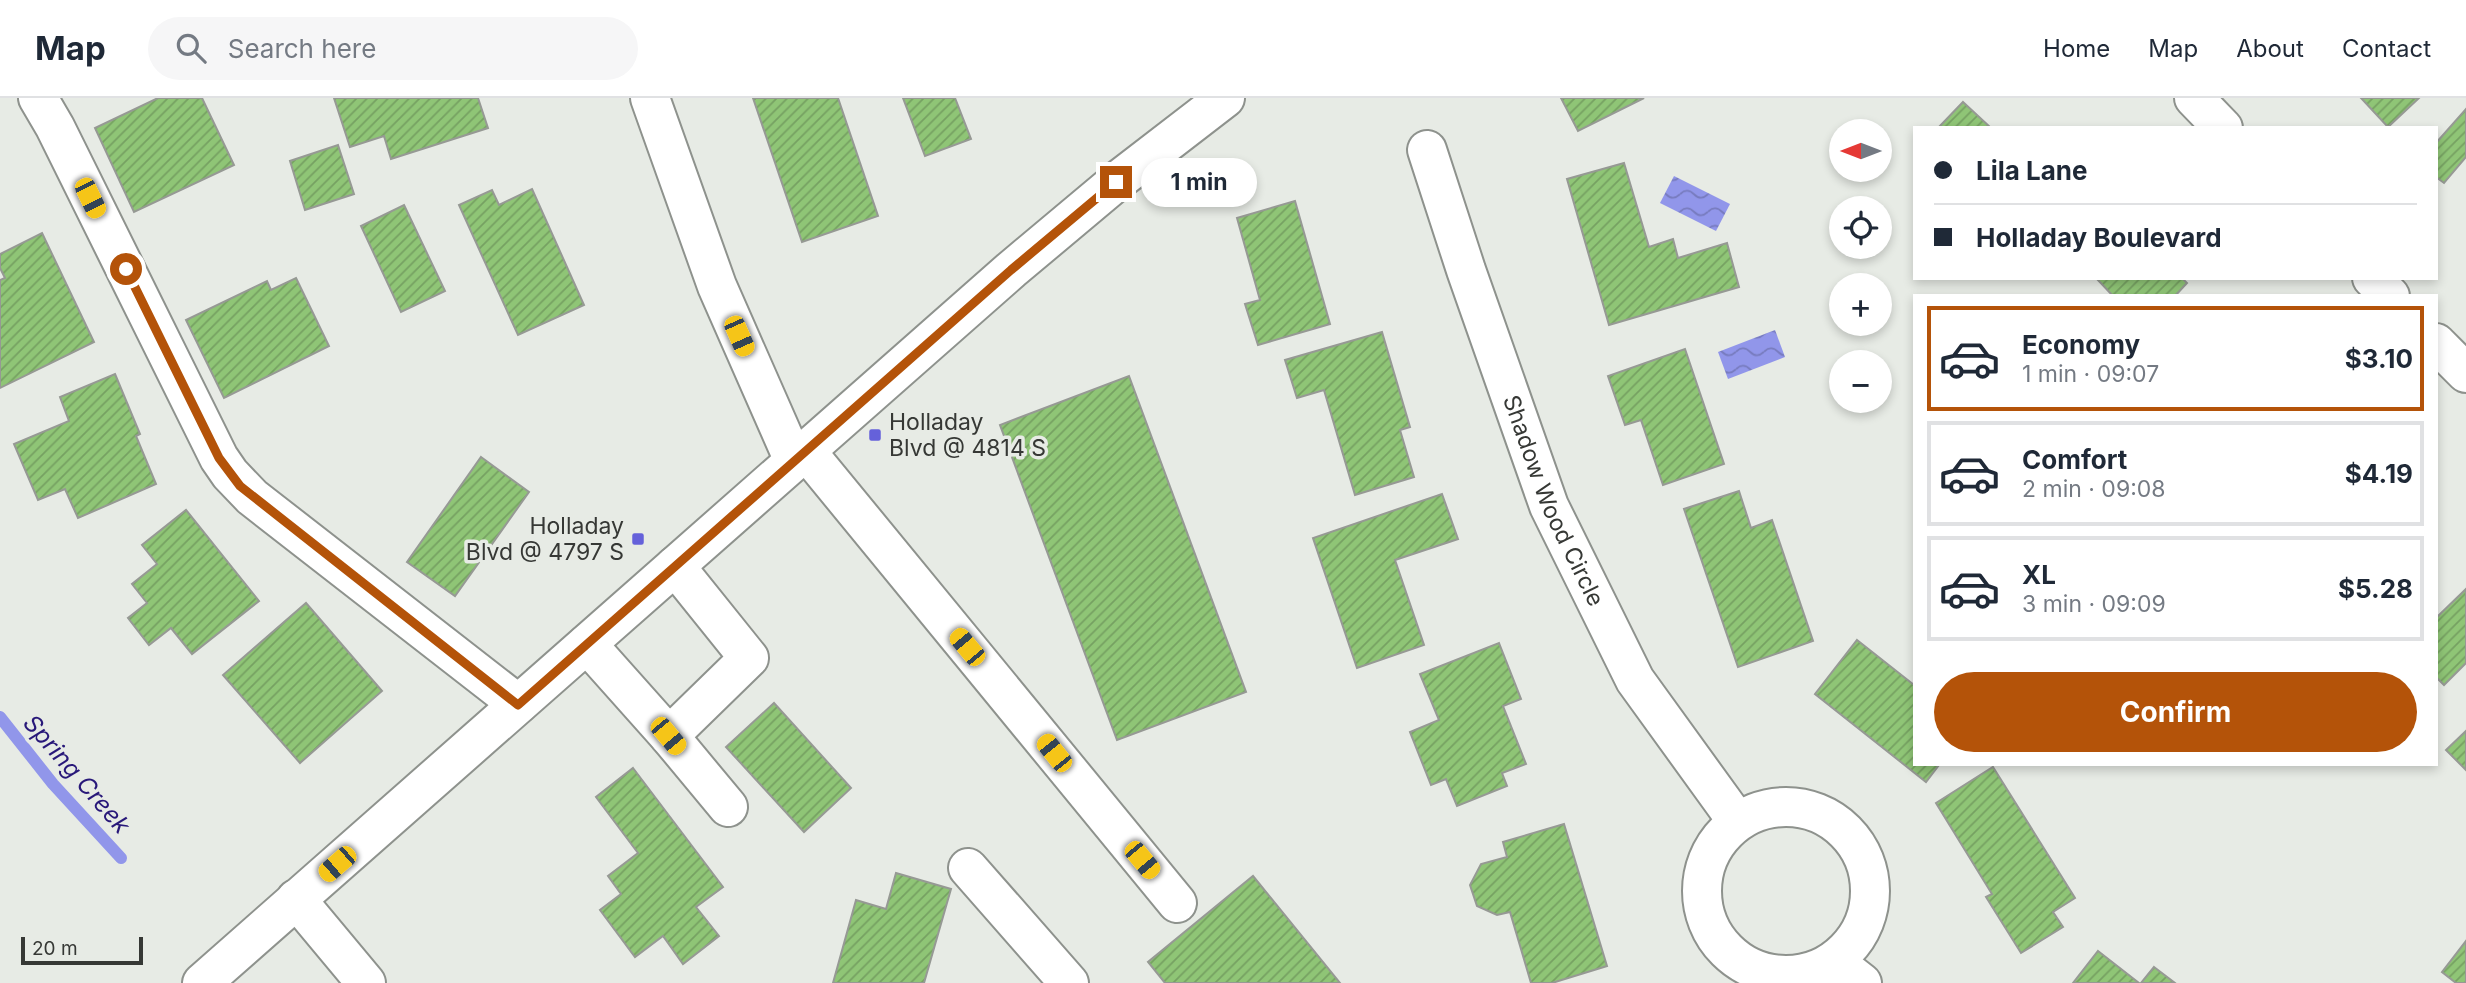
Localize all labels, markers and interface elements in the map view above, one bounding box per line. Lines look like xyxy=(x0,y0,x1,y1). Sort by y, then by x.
search box xyxy=(148,17,638,80)
text: Map xyxy=(35,28,106,68)
icon: search xyxy=(172,29,210,67)
text: Search here xyxy=(228,33,376,64)
text: Home xyxy=(2043,34,2110,63)
text: Map xyxy=(2148,34,2198,63)
text: About xyxy=(2236,34,2304,63)
text: Contact xyxy=(2342,34,2431,63)
north arrow xyxy=(1829,119,1892,182)
map controls xyxy=(1829,119,1892,413)
text: Lila Lane xyxy=(1976,155,2088,186)
callout: 1 min xyxy=(1140,158,1256,206)
route end xyxy=(1100,166,1132,198)
text: 1 min xyxy=(1171,168,1227,196)
car xyxy=(72,175,109,221)
button: locate xyxy=(1829,196,1892,259)
text: Holladay Boulevard xyxy=(1976,222,2222,253)
route start xyxy=(110,253,142,285)
button: + xyxy=(1829,273,1892,336)
car xyxy=(721,313,758,359)
icon: car xyxy=(1938,327,2001,390)
text: Economy xyxy=(2022,329,2140,360)
text: $3.10 xyxy=(2345,343,2413,374)
button: − xyxy=(1829,350,1892,413)
text: 1 min · 09:07 xyxy=(2022,360,2159,388)
street label: Shadow Wood Circle xyxy=(1497,391,1610,611)
place label: Holladay Blvd @ 4814 S xyxy=(889,408,1046,462)
marker: Holladay Blvd @ 4814 S xyxy=(867,427,883,443)
icon: car xyxy=(1938,442,2001,505)
text: Comfort xyxy=(2022,444,2127,475)
text: $4.19 xyxy=(2345,458,2413,489)
text: 2 min · 09:08 xyxy=(2022,475,2166,503)
place label: Holladay Blvd @ 4797 S xyxy=(466,512,624,566)
marker: Holladay Blvd @ 4797 S xyxy=(630,531,646,547)
icon: car xyxy=(1938,557,2001,620)
text: XL xyxy=(2022,559,2056,590)
text: $5.28 xyxy=(2338,573,2413,604)
text: 3 min · 09:09 xyxy=(2022,590,2166,618)
car xyxy=(946,624,989,670)
button: Confirm xyxy=(1934,672,2417,752)
water label: Spring Creek xyxy=(18,709,137,840)
car xyxy=(647,713,690,759)
car xyxy=(1033,730,1076,776)
car xyxy=(1121,837,1164,883)
car xyxy=(315,842,360,886)
scale bar xyxy=(21,934,144,966)
text: 20 m xyxy=(32,937,78,960)

